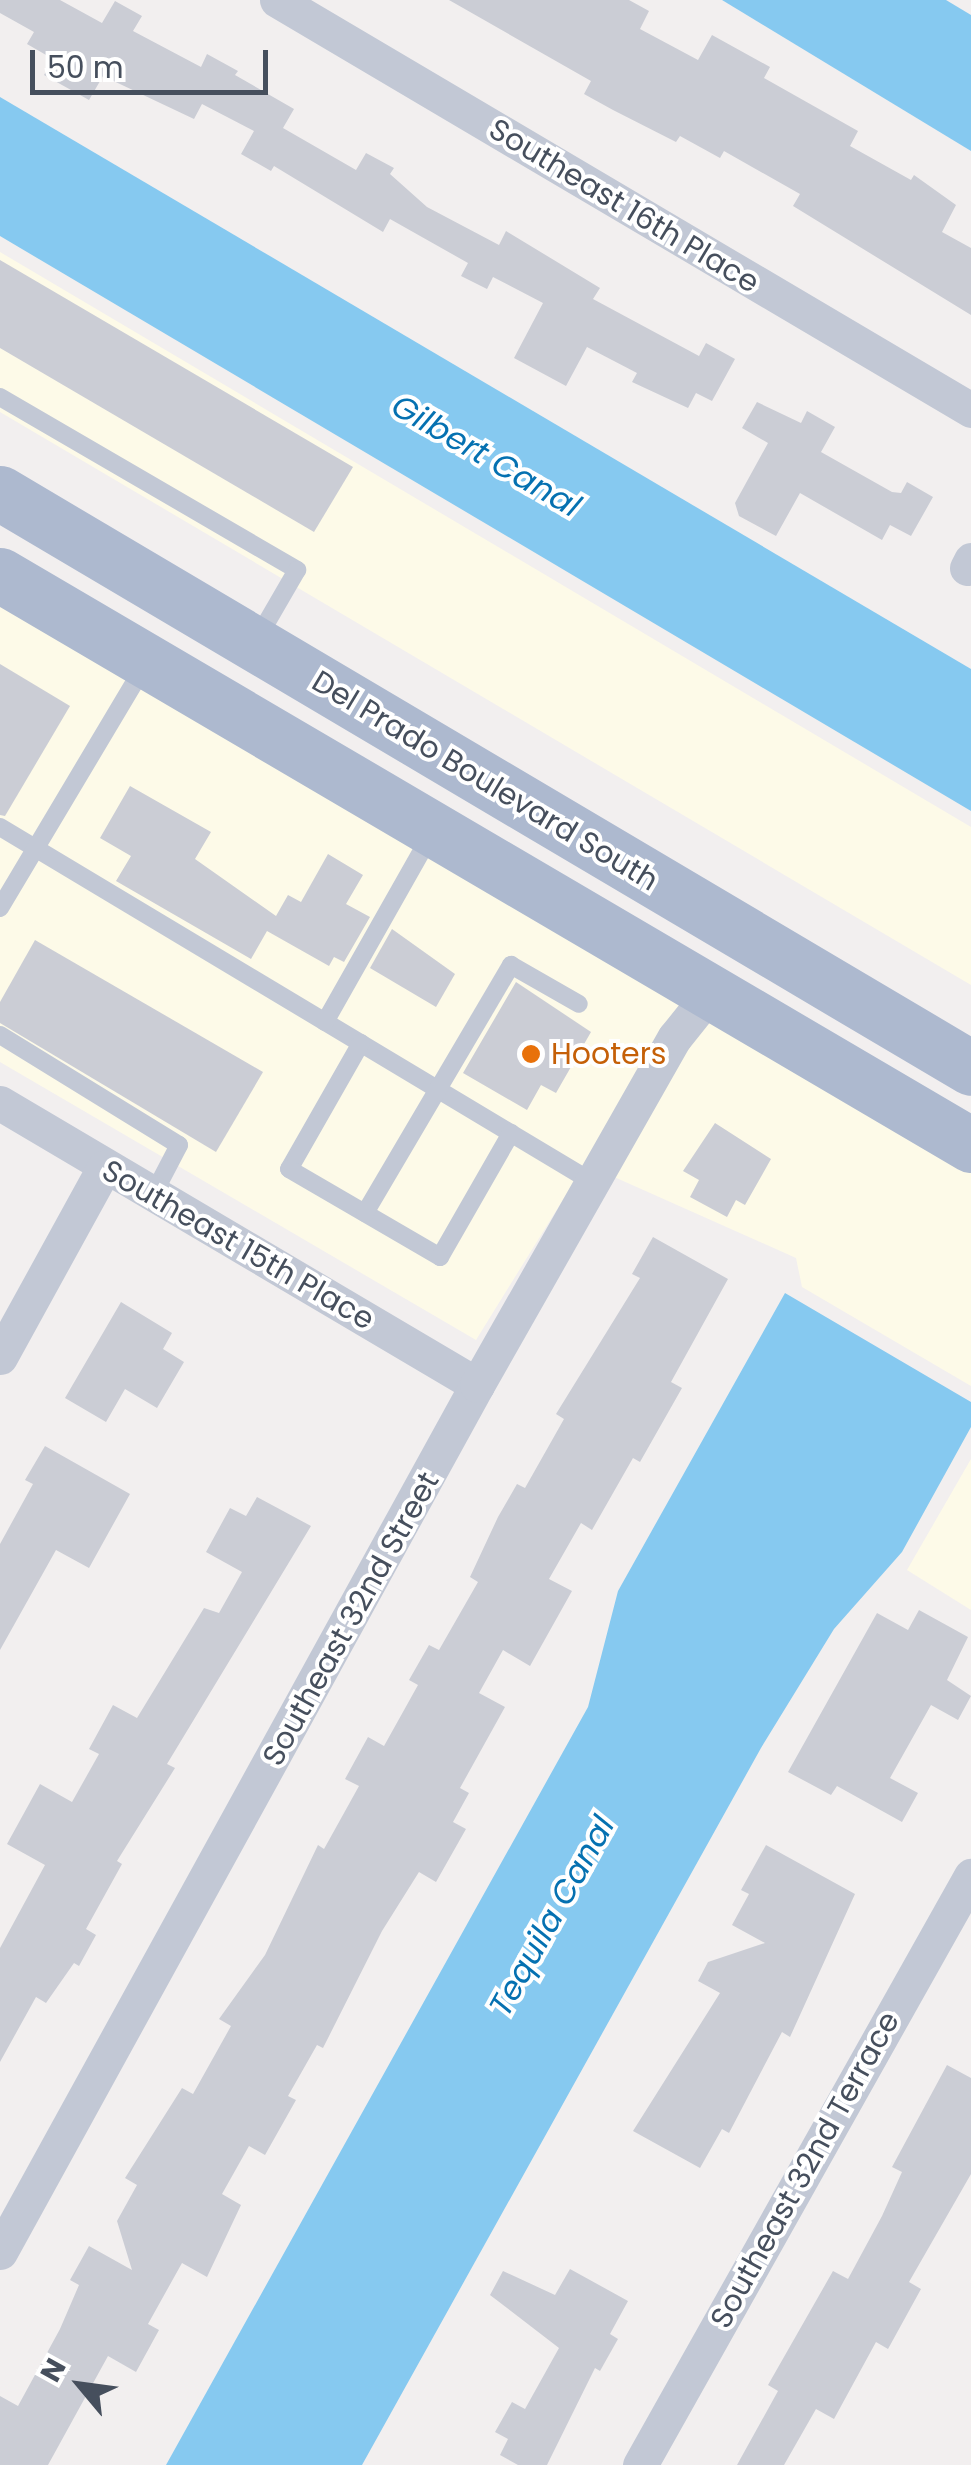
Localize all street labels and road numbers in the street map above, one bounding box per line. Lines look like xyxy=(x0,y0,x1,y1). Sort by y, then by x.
street label: Southeast 16th Place xyxy=(483,111,765,301)
street label: Del Prado Boulevard South xyxy=(306,663,664,899)
street label: Southeast 15th Place xyxy=(96,1152,380,1338)
street label: Southeast 32nd Street xyxy=(255,1466,447,1772)
street label: Southeast 32nd Terrace xyxy=(703,2005,907,2335)

